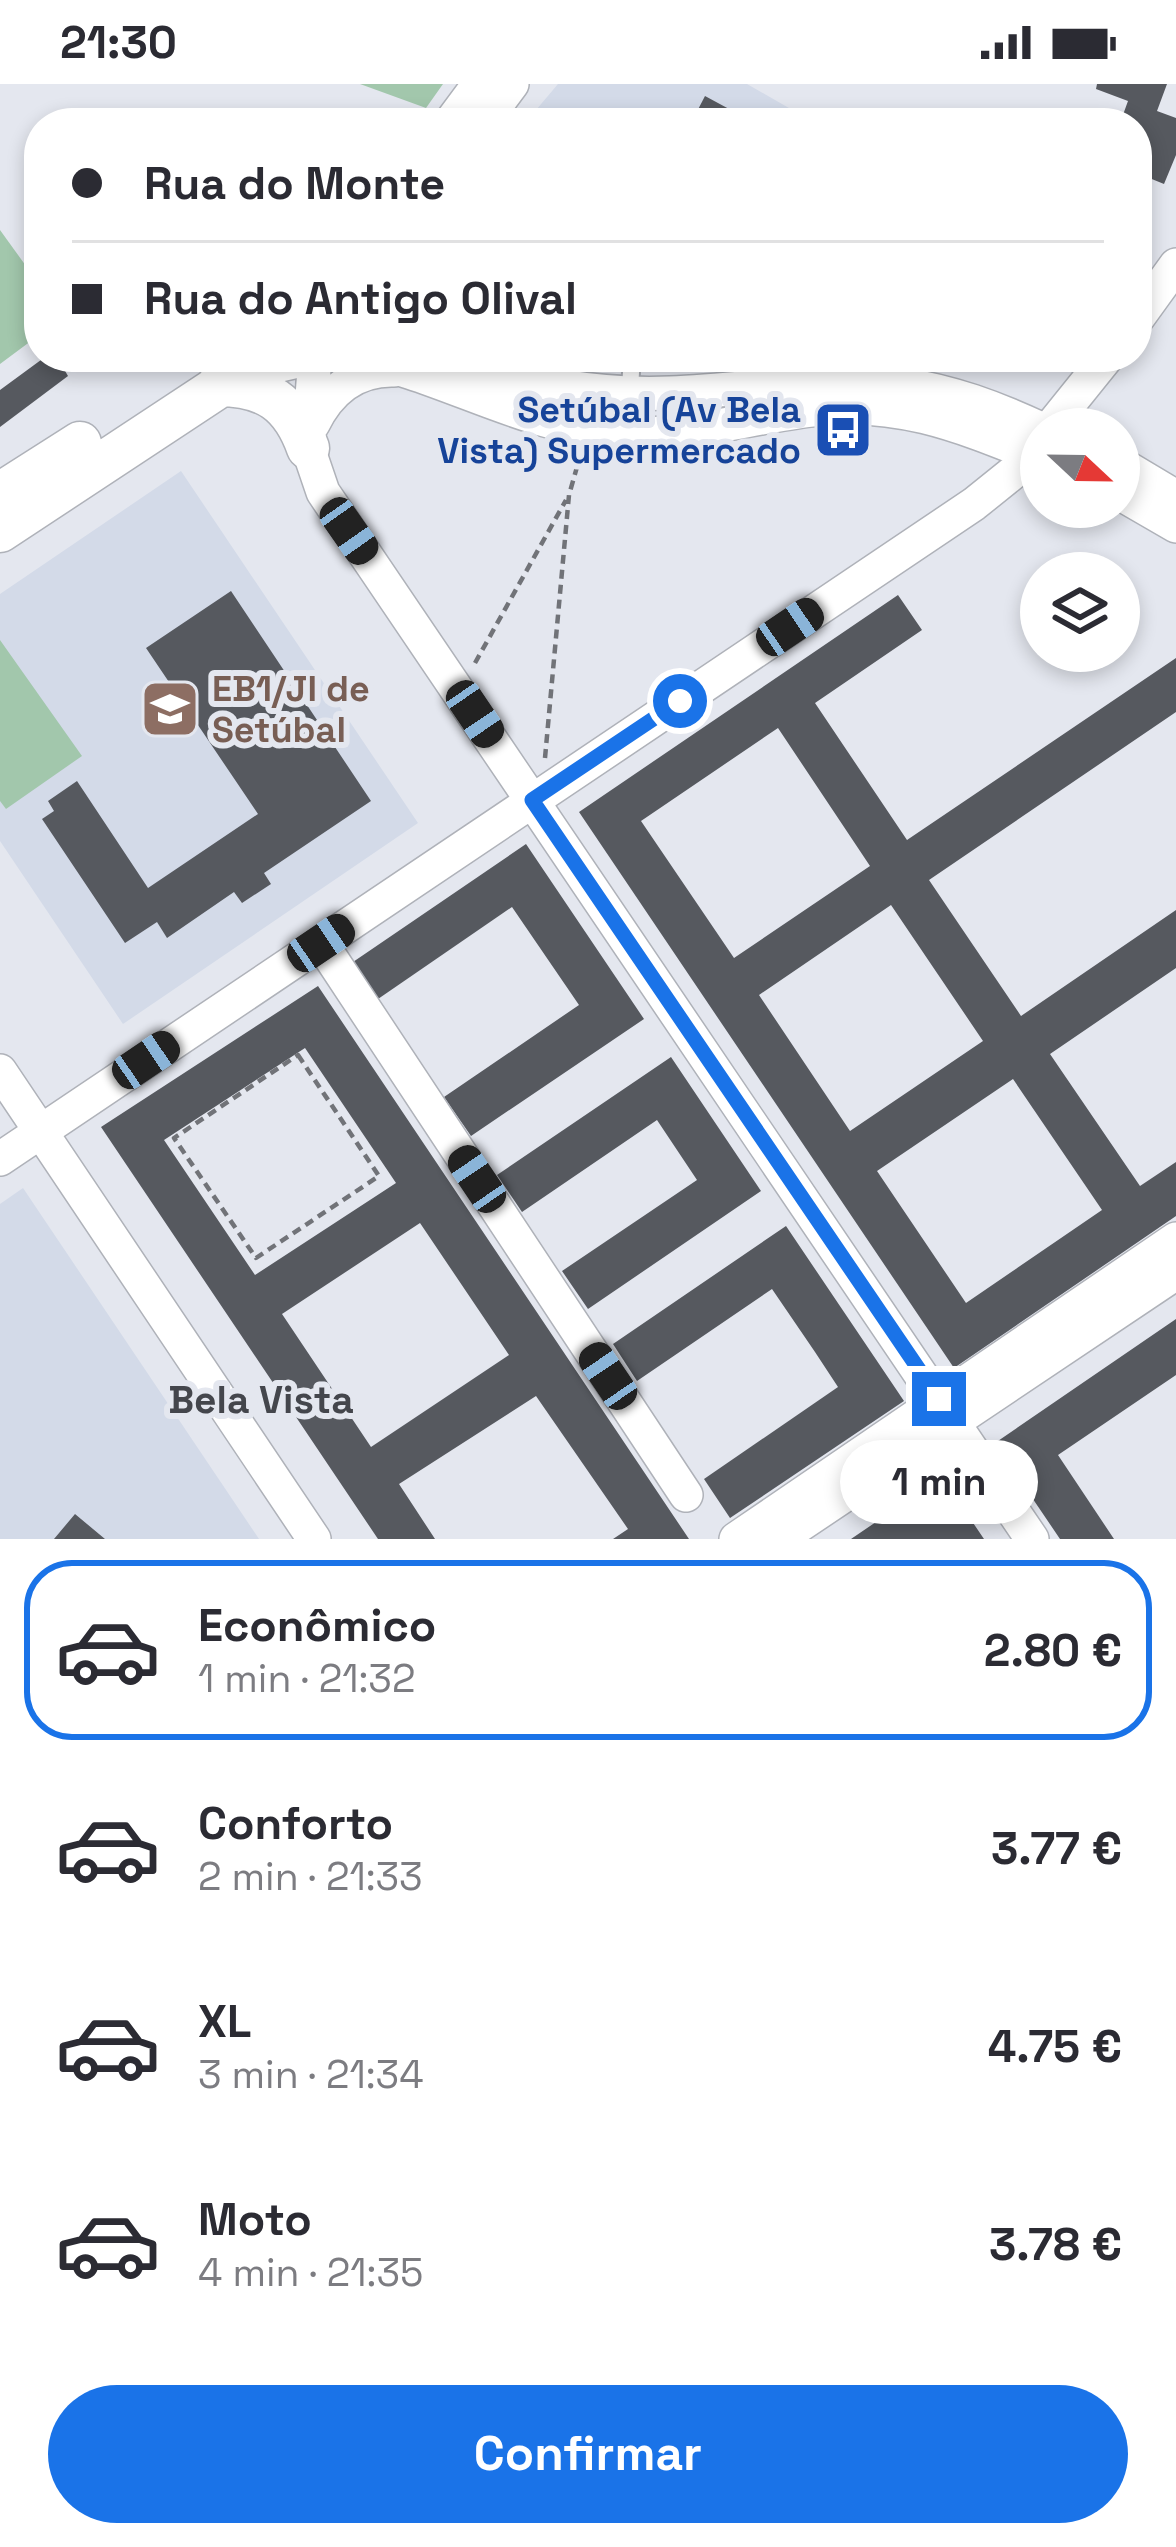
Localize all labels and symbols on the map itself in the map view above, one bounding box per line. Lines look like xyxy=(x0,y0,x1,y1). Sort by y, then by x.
place label: Setúbal (Av Bela Vista) Supermercado xyxy=(437,387,801,474)
bus stop icon: Setúbal (Av Bela Vista) Supermercado xyxy=(812,399,874,461)
north arrow xyxy=(1020,408,1140,528)
car xyxy=(314,491,384,571)
car xyxy=(750,592,830,662)
place label: EB1/JI de Setúbal xyxy=(212,666,370,753)
car xyxy=(440,674,510,754)
route start xyxy=(653,674,707,728)
school or university icon: EB1/JI de Setúbal xyxy=(139,678,201,740)
car xyxy=(281,908,361,978)
car xyxy=(106,1025,186,1095)
car xyxy=(442,1139,512,1219)
car xyxy=(573,1336,643,1416)
route end xyxy=(912,1372,966,1426)
district label: Bela Vista xyxy=(168,1375,354,1424)
callout: 1 min xyxy=(840,1441,1038,1525)

